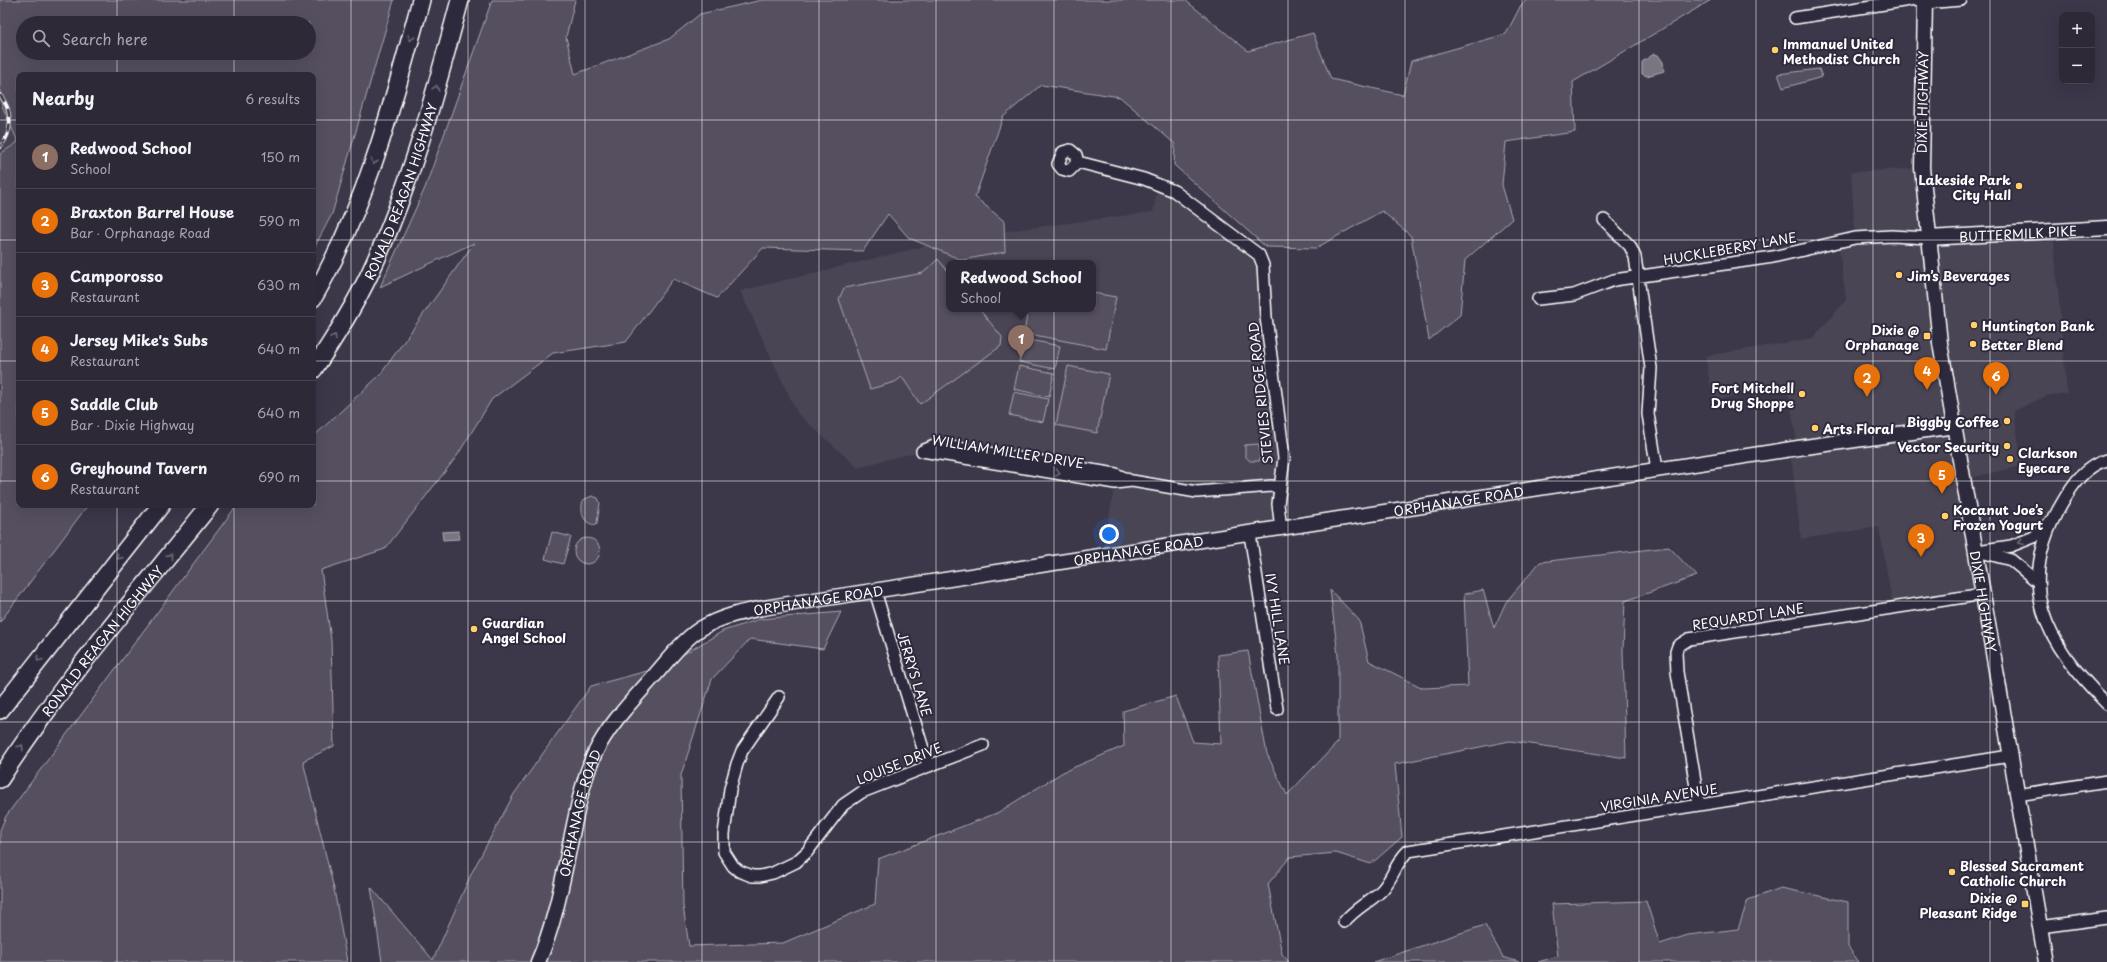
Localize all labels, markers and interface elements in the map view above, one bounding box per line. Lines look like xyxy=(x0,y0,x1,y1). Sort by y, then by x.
map controls xyxy=(2059,12,2095,84)
button: + xyxy=(2059,12,2095,48)
search box xyxy=(16,16,316,60)
icon: search xyxy=(30,27,52,49)
text: Search here xyxy=(62,27,148,50)
one-way arrow xyxy=(407,34,416,41)
place label: Immanuel United Methodist Church xyxy=(1783,34,1900,68)
marker: Immanuel United Methodist Church xyxy=(1770,45,1780,55)
button: − xyxy=(2059,48,2095,84)
street label: DIXIE HIGHWAY xyxy=(1912,50,1932,153)
text: Nearby xyxy=(32,85,94,111)
one-way arrow xyxy=(431,85,440,92)
text: 6 results xyxy=(245,89,300,108)
street label: RONALD REAGAN HIGHWAY xyxy=(359,100,441,283)
text: Redwood School xyxy=(70,136,191,159)
text: 1 xyxy=(42,147,48,166)
text: 150 m xyxy=(261,147,300,166)
text: School xyxy=(70,159,111,178)
one-way arrow xyxy=(370,159,379,166)
place label: Lakeside Park City Hall xyxy=(1918,170,2011,204)
marker: Lakeside Park City Hall xyxy=(2014,181,2024,191)
text: Braxton Barrel House xyxy=(70,200,234,223)
text: 2 xyxy=(40,211,50,230)
text: 590 m xyxy=(258,211,300,230)
street label: BUTTERMILK PIKE xyxy=(1958,220,2077,246)
text: Bar · Orphanage Road xyxy=(70,223,210,242)
street label: HUCKLEBERRY LANE xyxy=(1662,227,1798,269)
popup xyxy=(946,260,1096,312)
text: Camporosso xyxy=(70,264,163,287)
text: Redwood School xyxy=(960,265,1082,288)
place label: Jim’s Beverages xyxy=(1907,266,2010,285)
marker: Jim’s Beverages xyxy=(1894,270,1904,280)
text: 3 xyxy=(41,275,49,294)
text: 630 m xyxy=(257,275,300,294)
text: Restaurant xyxy=(70,287,140,306)
text: School xyxy=(960,288,1001,307)
place label: Huntington Bank xyxy=(1982,316,2095,335)
place label: Dixie @ Orphanage xyxy=(1845,320,1919,354)
marker: Huntington Bank xyxy=(1969,320,1979,330)
street label: STEVIES RIDGE ROAD xyxy=(1243,321,1277,465)
pin: 1 xyxy=(1008,325,1034,358)
text: Jersey Mike's Subs xyxy=(70,328,208,351)
marker: Dixie @ Orphanage xyxy=(1922,331,1932,341)
one-way arrow xyxy=(330,334,337,341)
place label: Better Blend xyxy=(1981,335,2063,354)
text: 4 xyxy=(41,339,49,358)
text: 640 m xyxy=(257,339,300,358)
marker: Better Blend xyxy=(1968,339,1978,349)
text: Restaurant xyxy=(70,351,140,370)
pin: 4 xyxy=(1914,357,1940,390)
pin: 6 xyxy=(1983,362,2009,395)
pin: 2 xyxy=(1854,364,1880,397)
place label: Fort Mitchell Drug Shoppe xyxy=(1711,378,1794,412)
marker: Fort Mitchell Drug Shoppe xyxy=(1797,389,1807,399)
text: Saddle Club xyxy=(70,392,158,415)
text: 5 xyxy=(41,403,49,422)
text: 640 m xyxy=(257,403,300,422)
place label: Biggby Coffee xyxy=(1906,412,2000,431)
text: Bar · Dixie Highway xyxy=(70,415,194,434)
marker: Biggby Coffee xyxy=(2002,416,2012,426)
place label: Arts Floral xyxy=(1822,419,1894,438)
marker: Arts Floral xyxy=(1810,423,1820,433)
street label: WILLIAM MILLER DRIVE xyxy=(931,430,1085,472)
place label: Vector Security xyxy=(1897,437,1999,456)
marker: Vector Security xyxy=(2002,441,2012,451)
place label: Clarkson Eyecare xyxy=(2018,443,2078,477)
marker: Clarkson Eyecare xyxy=(2005,454,2015,464)
text: Greyhound Tavern xyxy=(70,456,207,479)
pin: 5 xyxy=(1929,461,1955,494)
text: 6 xyxy=(40,467,50,486)
text: 690 m xyxy=(258,467,300,486)
one-way arrow xyxy=(1055,468,1061,477)
text: Restaurant xyxy=(70,479,140,498)
street label: ORPHANAGE ROAD xyxy=(1392,481,1525,520)
place label: Kocanut Joe’s Frozen Yogurt xyxy=(1953,500,2043,534)
marker: Kocanut Joe’s Frozen Yogurt xyxy=(1940,511,1950,521)
your location xyxy=(1099,524,1119,544)
pin: 3 xyxy=(1908,524,1934,557)
street label: ORPHANAGE ROAD xyxy=(1072,530,1205,569)
one-way arrow xyxy=(2018,537,2025,545)
street label: DIXIE HIGHWAY xyxy=(1966,549,2002,654)
one-way arrow xyxy=(117,553,124,560)
one-way arrow xyxy=(165,553,172,560)
street label: RONALD REAGAN HIGHWAY xyxy=(36,560,168,720)
street label: IVY HILL LANE xyxy=(1261,572,1295,666)
street label: ORPHANAGE ROAD xyxy=(752,580,885,619)
street label: REQUARDT LANE xyxy=(1691,598,1805,634)
place label: Guardian Angel School xyxy=(482,613,566,647)
marker: Guardian Angel School xyxy=(469,624,479,634)
street label: JERRYS LANE xyxy=(893,629,937,719)
one-way arrow xyxy=(36,655,43,662)
street label: LOUISE DRIVE xyxy=(853,737,945,789)
one-way arrow xyxy=(16,744,23,751)
street label: ORPHANAGE ROAD xyxy=(554,746,605,878)
street label: VIRGINIA AVENUE xyxy=(1599,778,1719,816)
place label: Blessed Sacrament Catholic Church xyxy=(1960,856,2084,890)
marker: Blessed Sacrament Catholic Church xyxy=(1947,867,1957,877)
place label: Dixie @ Pleasant Ridge xyxy=(1919,888,2017,922)
marker: Dixie @ Pleasant Ridge xyxy=(2020,899,2030,909)

